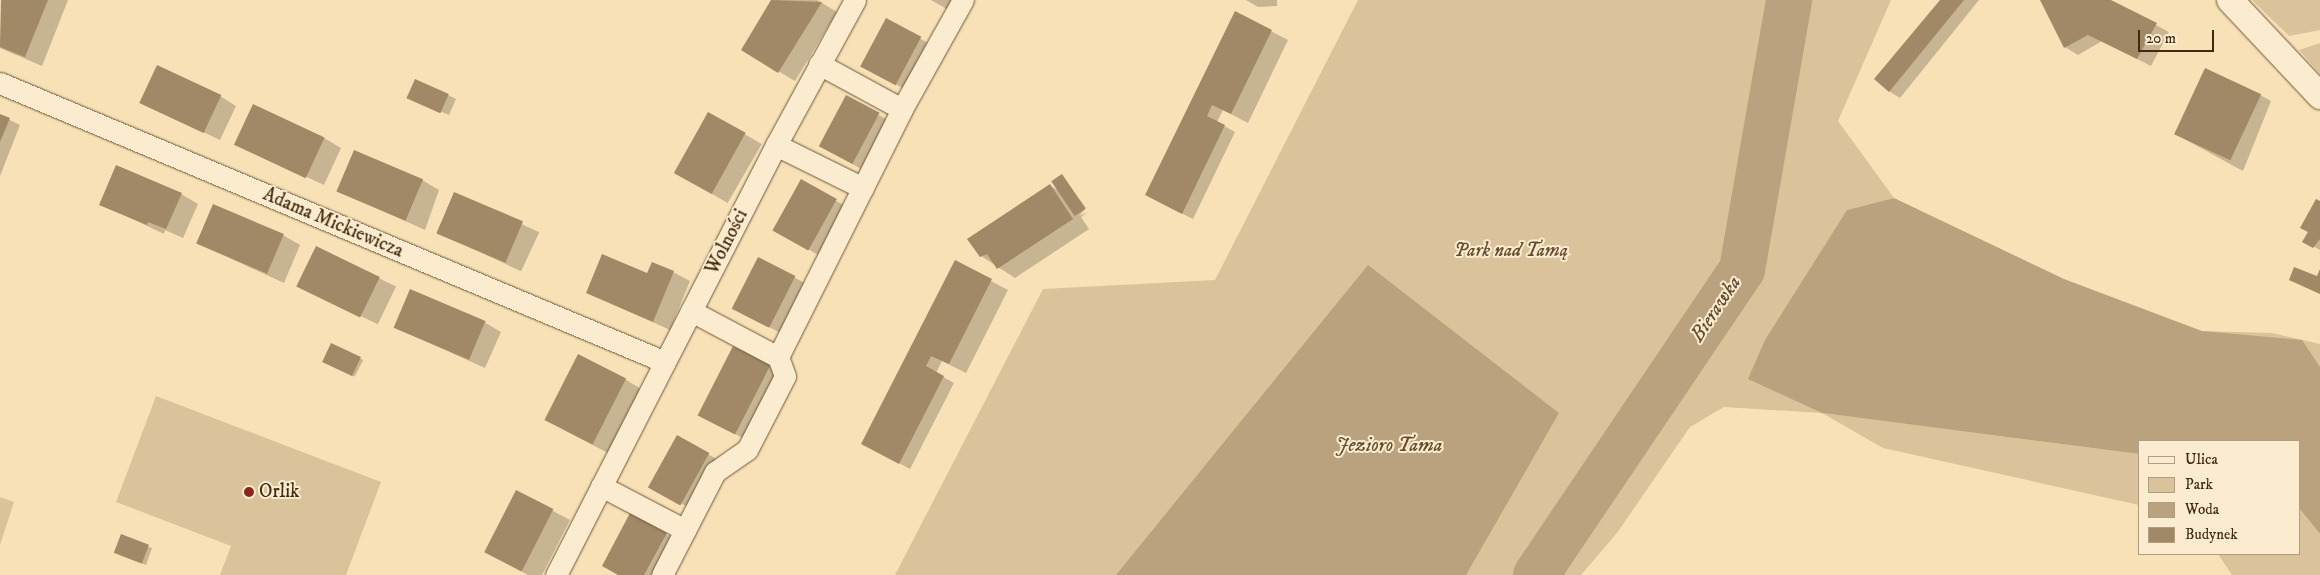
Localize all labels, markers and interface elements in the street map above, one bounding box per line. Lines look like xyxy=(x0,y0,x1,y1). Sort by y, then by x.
scale bar xyxy=(2140,20,2216,52)
text: 20 m xyxy=(2146,29,2176,48)
street label: Adama Mickiewicza xyxy=(259,183,407,263)
street label: Wolności xyxy=(701,206,753,278)
park label: Park nad Tamą xyxy=(1454,240,1568,262)
water label: Bierawka xyxy=(1686,272,1746,346)
water label: Jezioro Tama xyxy=(1336,433,1442,457)
legend xyxy=(2138,440,2300,555)
text: Ulica xyxy=(2185,450,2218,469)
text: Park xyxy=(2185,475,2213,494)
place label: Orlik xyxy=(259,481,299,503)
marker: Orlik xyxy=(243,486,255,498)
text: Woda xyxy=(2185,500,2219,519)
text: Budynek xyxy=(2185,525,2238,544)

